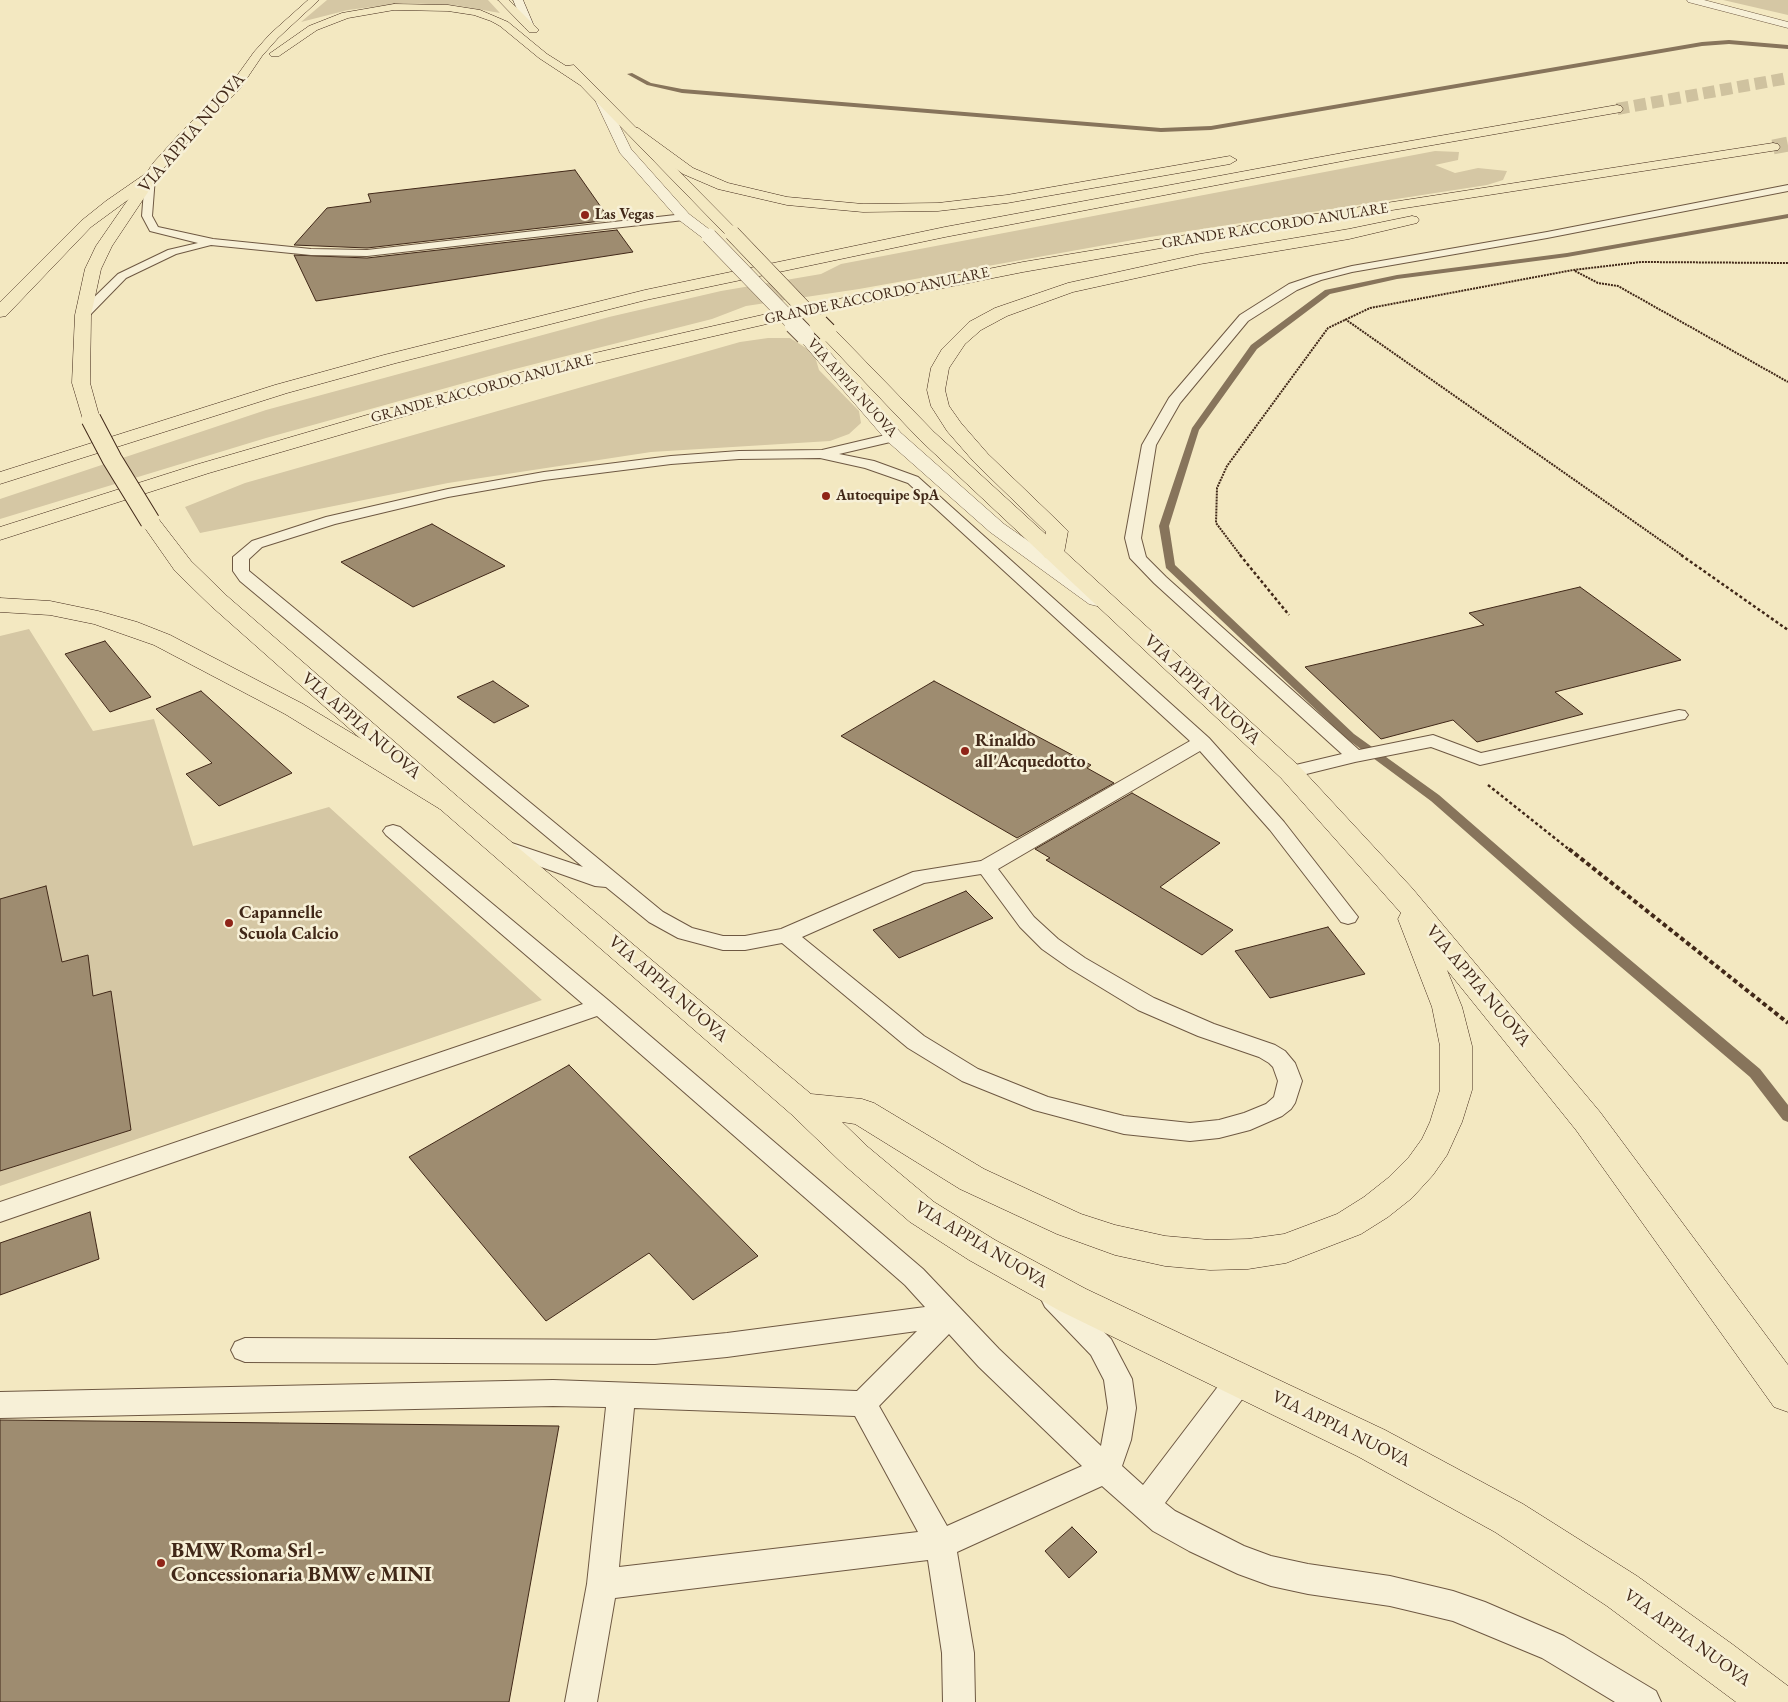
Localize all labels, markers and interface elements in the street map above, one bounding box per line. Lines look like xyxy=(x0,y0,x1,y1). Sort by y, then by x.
street label: VIA APPIA NUOVA xyxy=(134,69,250,197)
street label: GRANDE RACCORDO ANULARE xyxy=(1160,199,1390,253)
place label: Las Vegas xyxy=(595,206,654,224)
marker: Las Vegas xyxy=(579,209,591,221)
street label: GRANDE RACCORDO ANULARE xyxy=(763,263,991,329)
street label: VIA APPIA NUOVA xyxy=(803,335,901,441)
street label: GRANDE RACCORDO ANULARE xyxy=(369,351,595,427)
place label: Autoequipe SpA xyxy=(836,487,939,505)
marker: Autoequipe SpA xyxy=(820,490,832,502)
street label: VIA APPIA NUOVA xyxy=(1139,630,1265,750)
street label: VIA APPIA NUOVA xyxy=(297,668,425,784)
place label: Rinaldo all'Acquedotto xyxy=(975,730,1086,772)
marker: Rinaldo all'Acquedotto xyxy=(959,745,971,757)
place label: Capannelle Scuola Calcio xyxy=(239,902,339,944)
marker: Capannelle Scuola Calcio xyxy=(223,917,235,929)
street label: VIA APPIA NUOVA xyxy=(1421,921,1535,1051)
street label: VIA APPIA NUOVA xyxy=(604,931,732,1047)
street label: VIA APPIA NUOVA xyxy=(910,1197,1052,1293)
street label: VIA APPIA NUOVA xyxy=(1268,1386,1414,1472)
place label: BMW Roma Srl - Concessionaria BMW e MINI xyxy=(171,1538,432,1588)
marker: BMW Roma Srl - Concessionaria BMW e MINI xyxy=(155,1557,167,1569)
street label: VIA APPIA NUOVA xyxy=(1619,1585,1755,1691)

